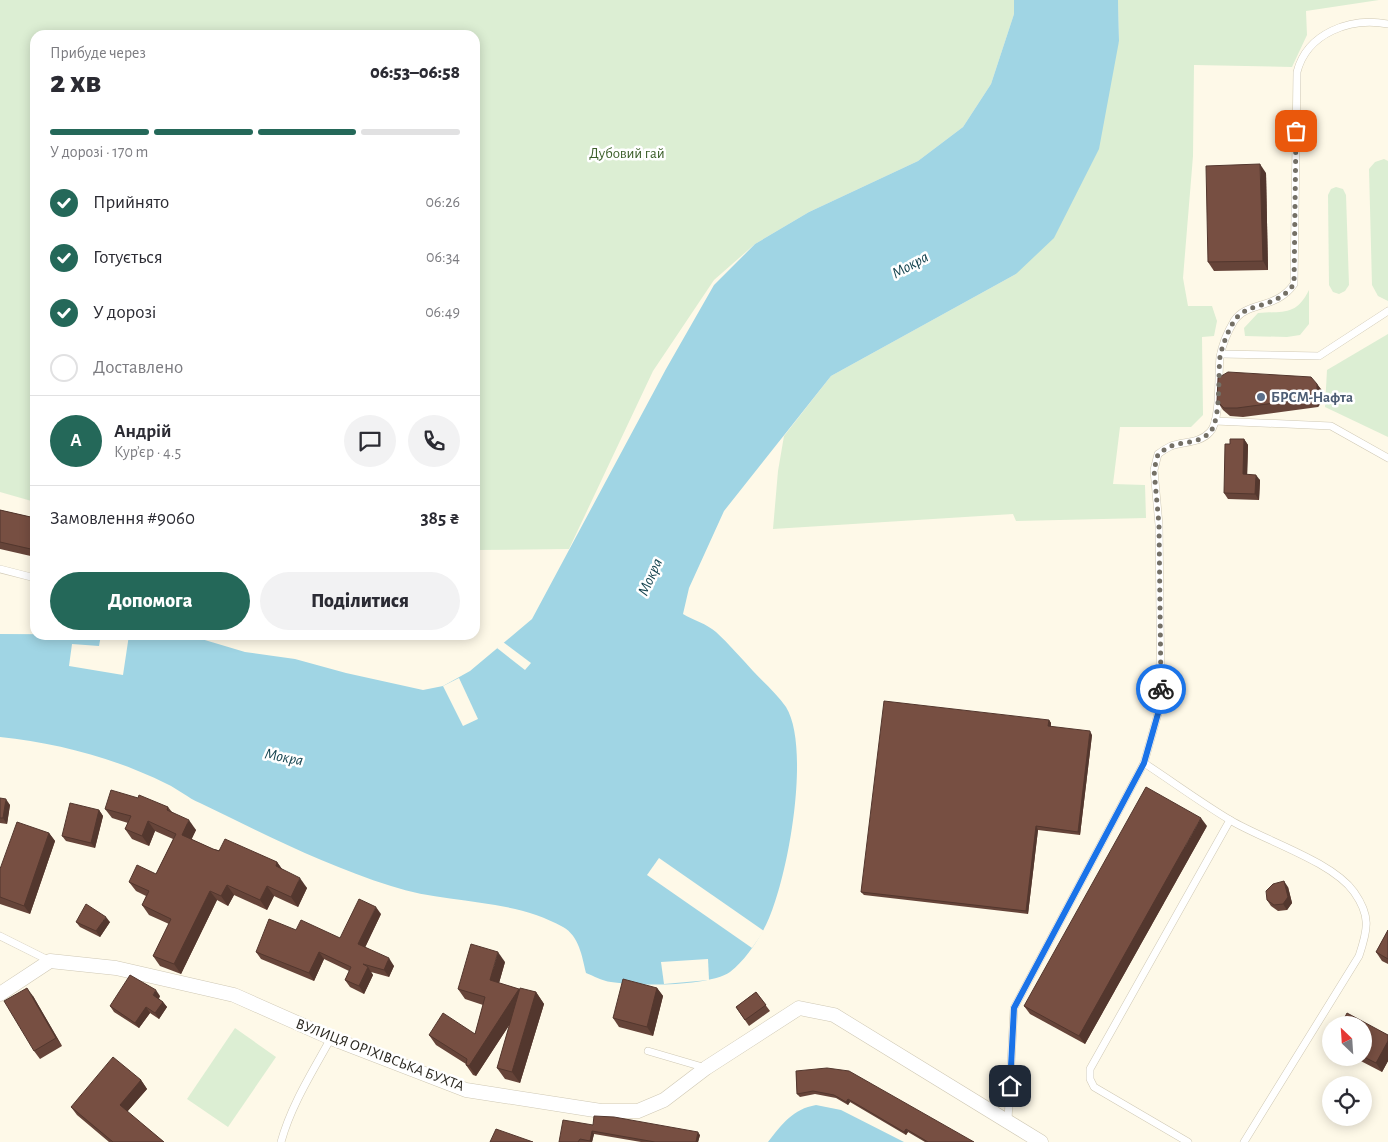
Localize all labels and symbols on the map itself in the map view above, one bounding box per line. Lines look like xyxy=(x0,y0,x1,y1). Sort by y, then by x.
pin xyxy=(1275,110,1317,152)
park label: Дубовий гай xyxy=(589,146,665,161)
water label: Мокра xyxy=(889,249,931,282)
place label: БРСМ-Нафта xyxy=(1271,390,1353,405)
marker: БРСМ-Нафта xyxy=(1255,391,1267,403)
water label: Мокра xyxy=(635,556,666,598)
courier xyxy=(1136,664,1186,714)
water label: Мокра xyxy=(263,745,305,770)
street label: ВУЛИЦЯ ОРІХІВСЬКА БУХТА xyxy=(294,1016,466,1094)
north arrow xyxy=(1322,1016,1372,1066)
pin xyxy=(989,1065,1031,1107)

